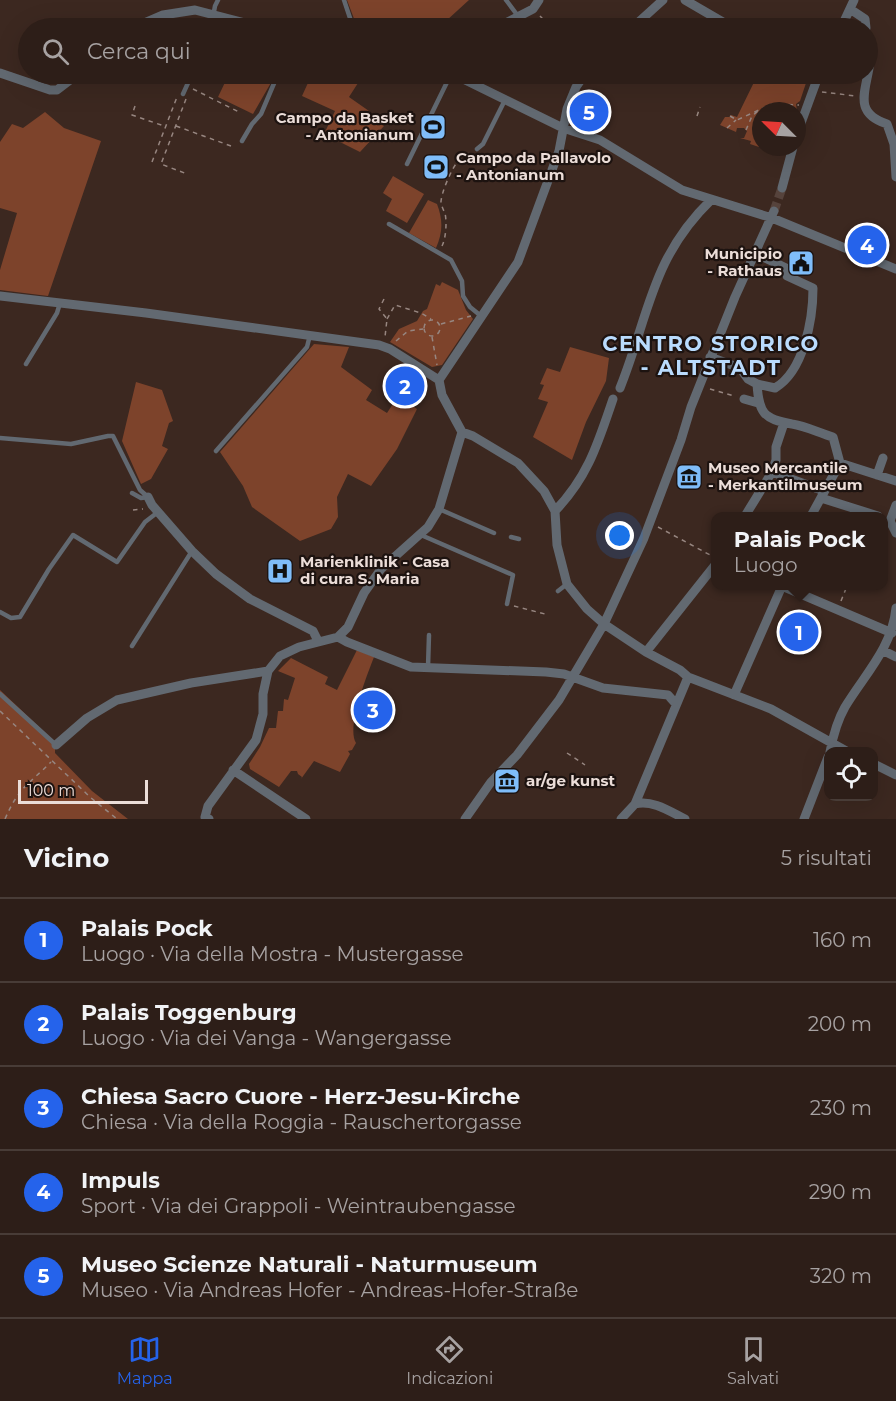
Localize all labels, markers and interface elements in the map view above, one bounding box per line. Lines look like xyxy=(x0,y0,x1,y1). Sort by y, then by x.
search box xyxy=(18,18,878,84)
icon: search xyxy=(39,35,72,68)
text: Cerca qui xyxy=(87,38,191,65)
pin: 5 xyxy=(570,90,608,134)
north arrow xyxy=(752,102,806,156)
place label: Campo da Basket - Antonianum xyxy=(276,108,414,144)
sports icon: Campo da Basket - Antonianum xyxy=(418,112,448,142)
place label: Campo da Pallavolo - Antonianum xyxy=(456,148,611,184)
sports icon: Campo da Pallavolo - Antonianum xyxy=(421,152,451,182)
pin: 4 xyxy=(848,222,886,268)
place label: Municipio - Rathaus xyxy=(704,244,782,280)
public building icon: Municipio - Rathaus xyxy=(786,248,816,278)
district label: CENTRO STORICO - ALTSTADT xyxy=(602,331,820,380)
pin: 2 xyxy=(386,364,424,408)
place label: Museo Mercantile - Merkantilmuseum xyxy=(708,458,863,494)
museum icon: Museo Mercantile - Merkantilmuseum xyxy=(674,462,704,492)
popup xyxy=(711,512,888,590)
your location xyxy=(605,521,634,550)
text: Palais Pock xyxy=(734,526,865,553)
place label: Marienklinik - Casa di cura S. Maria xyxy=(300,552,449,588)
text: Luogo xyxy=(734,553,798,577)
hospital icon: Marienklinik - Casa di cura S. Maria xyxy=(265,556,295,586)
pin: 1 xyxy=(780,610,818,654)
pin: 3 xyxy=(354,688,392,732)
map controls xyxy=(824,747,878,801)
button: locate xyxy=(824,747,878,801)
museum icon: ar/ge kunst xyxy=(492,766,522,796)
place label: ar/ge kunst xyxy=(526,771,616,790)
scale bar xyxy=(18,777,148,804)
text: 100 m xyxy=(27,781,75,800)
text: Vicino xyxy=(24,842,109,874)
text: 5 risultati xyxy=(781,846,872,870)
text: Palais Pock xyxy=(81,915,213,942)
text: 1 xyxy=(40,928,47,952)
text: 160 m xyxy=(813,928,872,952)
text: Luogo · Via della Mostra - Mustergasse xyxy=(81,942,463,966)
text: Palais Toggenburg xyxy=(81,999,297,1026)
text: 2 xyxy=(38,1012,49,1036)
text: 200 m xyxy=(808,1012,872,1036)
text: Luogo · Via dei Vanga - Wangergasse xyxy=(81,1026,452,1050)
text: Chiesa Sacro Cuore - Herz-Jesu-Kirche xyxy=(81,1083,520,1110)
text: 3 xyxy=(38,1096,49,1120)
text: 230 m xyxy=(810,1096,872,1120)
text: Chiesa · Via della Roggia - Rauschertorgasse xyxy=(81,1110,522,1134)
text: Impuls xyxy=(81,1167,160,1194)
text: 4 xyxy=(37,1180,50,1204)
text: 290 m xyxy=(809,1180,872,1204)
text: Sport · Via dei Grappoli - Weintraubengasse xyxy=(81,1194,516,1218)
text: Museo Scienze Naturali - Naturmuseum xyxy=(81,1251,538,1278)
text: 5 xyxy=(38,1264,49,1288)
text: 320 m xyxy=(810,1264,872,1288)
text: Museo · Via Andreas Hofer - Andreas-Hofer-Straße xyxy=(81,1278,578,1302)
tab: Mappa xyxy=(117,1333,173,1388)
tab: Indicazioni xyxy=(406,1333,493,1388)
tab: Salvati xyxy=(727,1333,779,1388)

